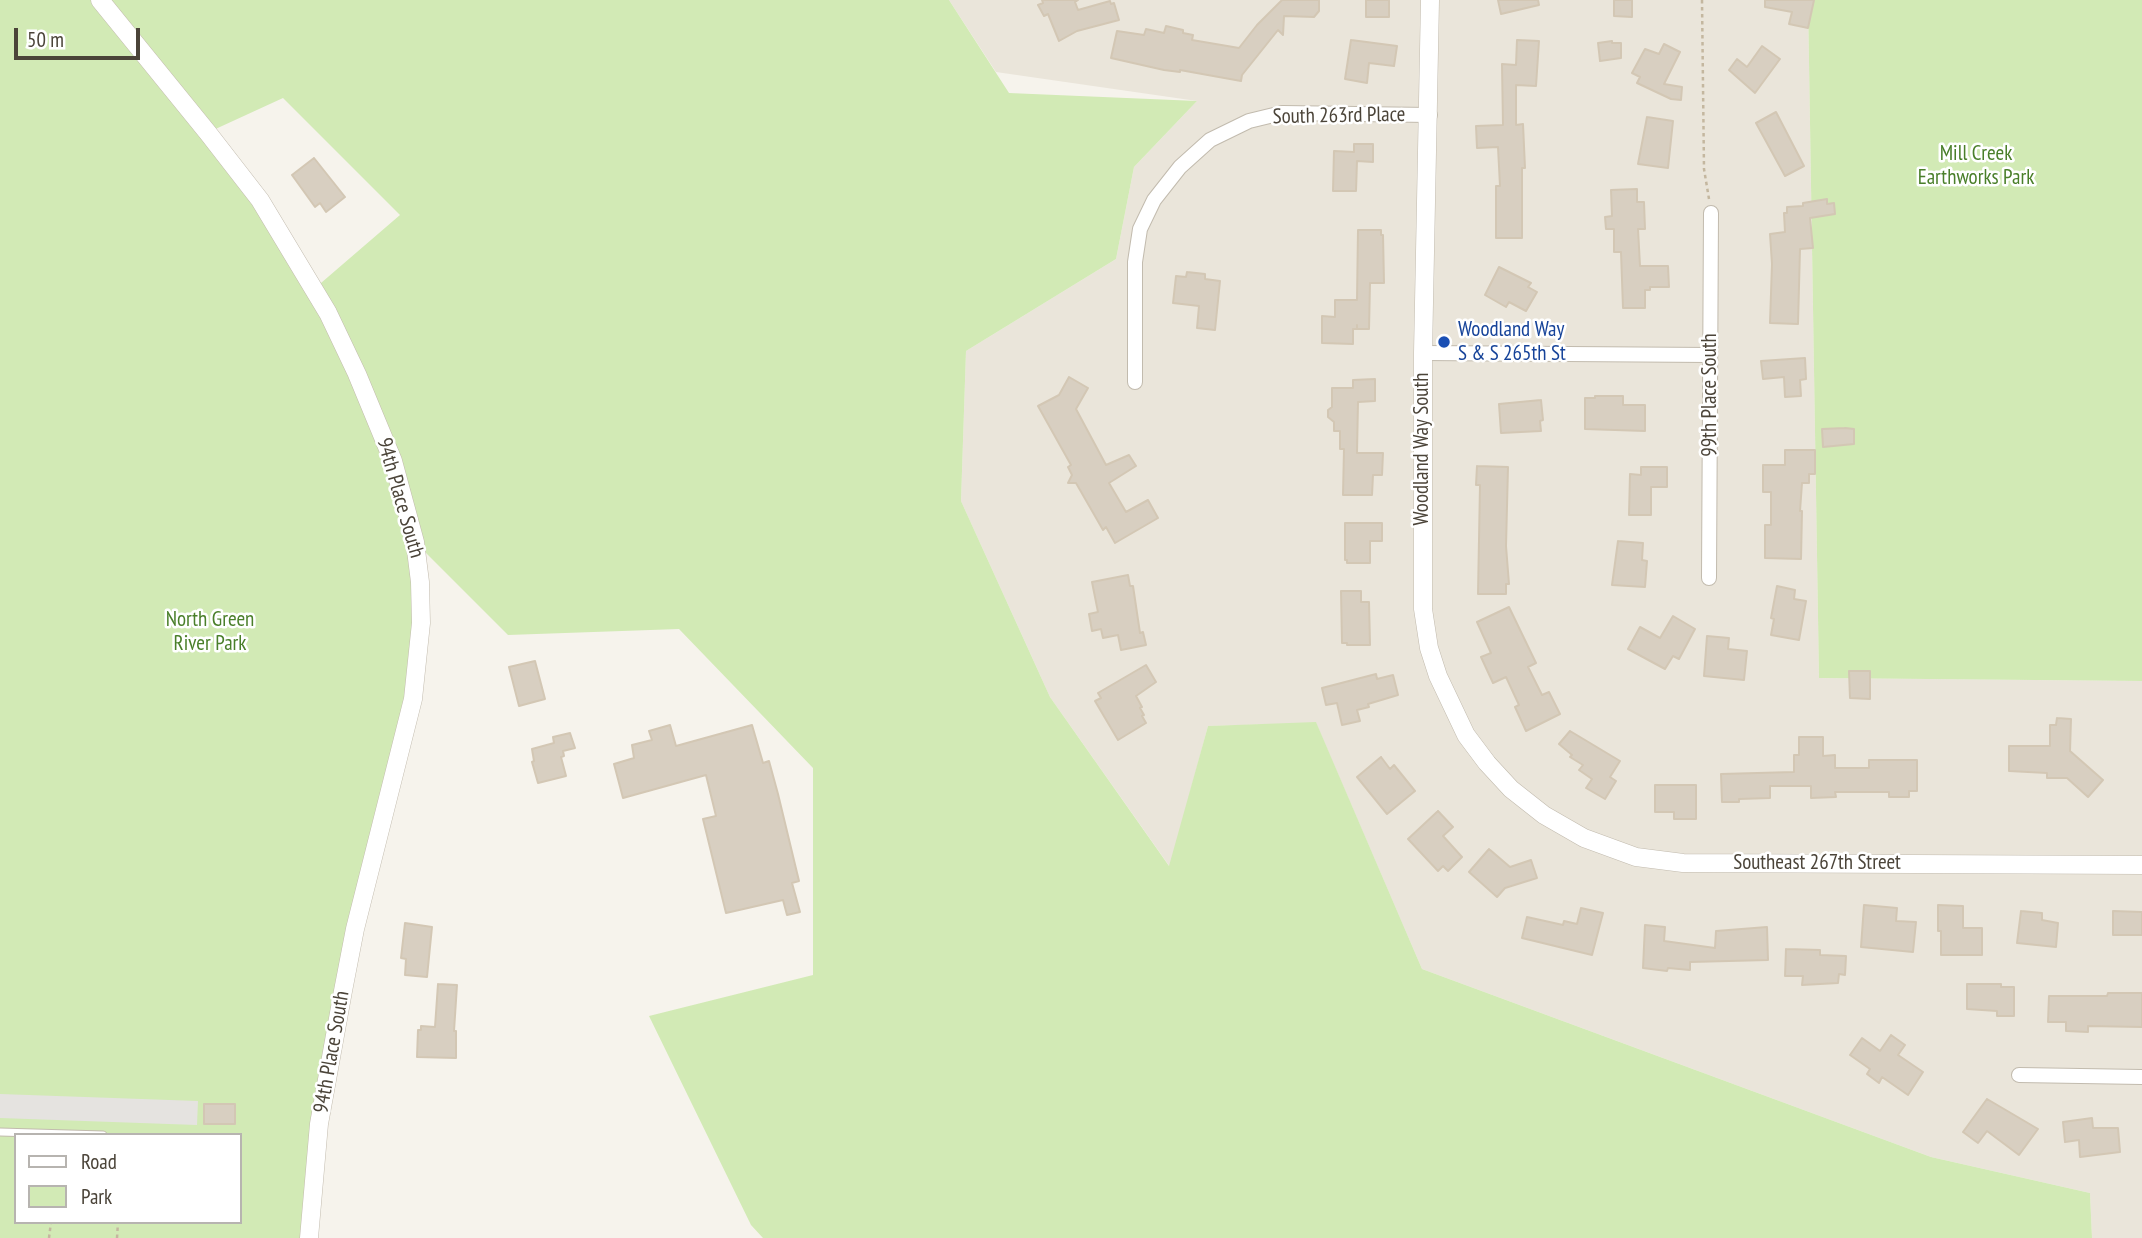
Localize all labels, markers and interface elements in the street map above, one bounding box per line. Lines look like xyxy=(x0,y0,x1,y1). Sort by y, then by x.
scale bar xyxy=(18,14,144,58)
text: 50 m xyxy=(27,26,64,53)
street label: South 263rd Place xyxy=(1272,102,1406,130)
park label: Mill Creek Earthworks Park xyxy=(1918,141,2034,191)
place label: Woodland Way S & S 265th St xyxy=(1458,317,1566,367)
street label: 99th Place South xyxy=(1697,333,1723,457)
marker: Woodland Way S & S 265th St xyxy=(1436,334,1452,350)
street label: Woodland Way South xyxy=(1409,373,1435,525)
street label: 94th Place South xyxy=(371,435,429,561)
park label: North Green River Park xyxy=(166,607,254,657)
street label: Southeast 267th Street xyxy=(1733,850,1901,876)
street label: 94th Place South xyxy=(309,989,355,1115)
legend xyxy=(14,1133,242,1224)
text: Road xyxy=(81,1148,117,1175)
text: Park xyxy=(81,1183,112,1210)

